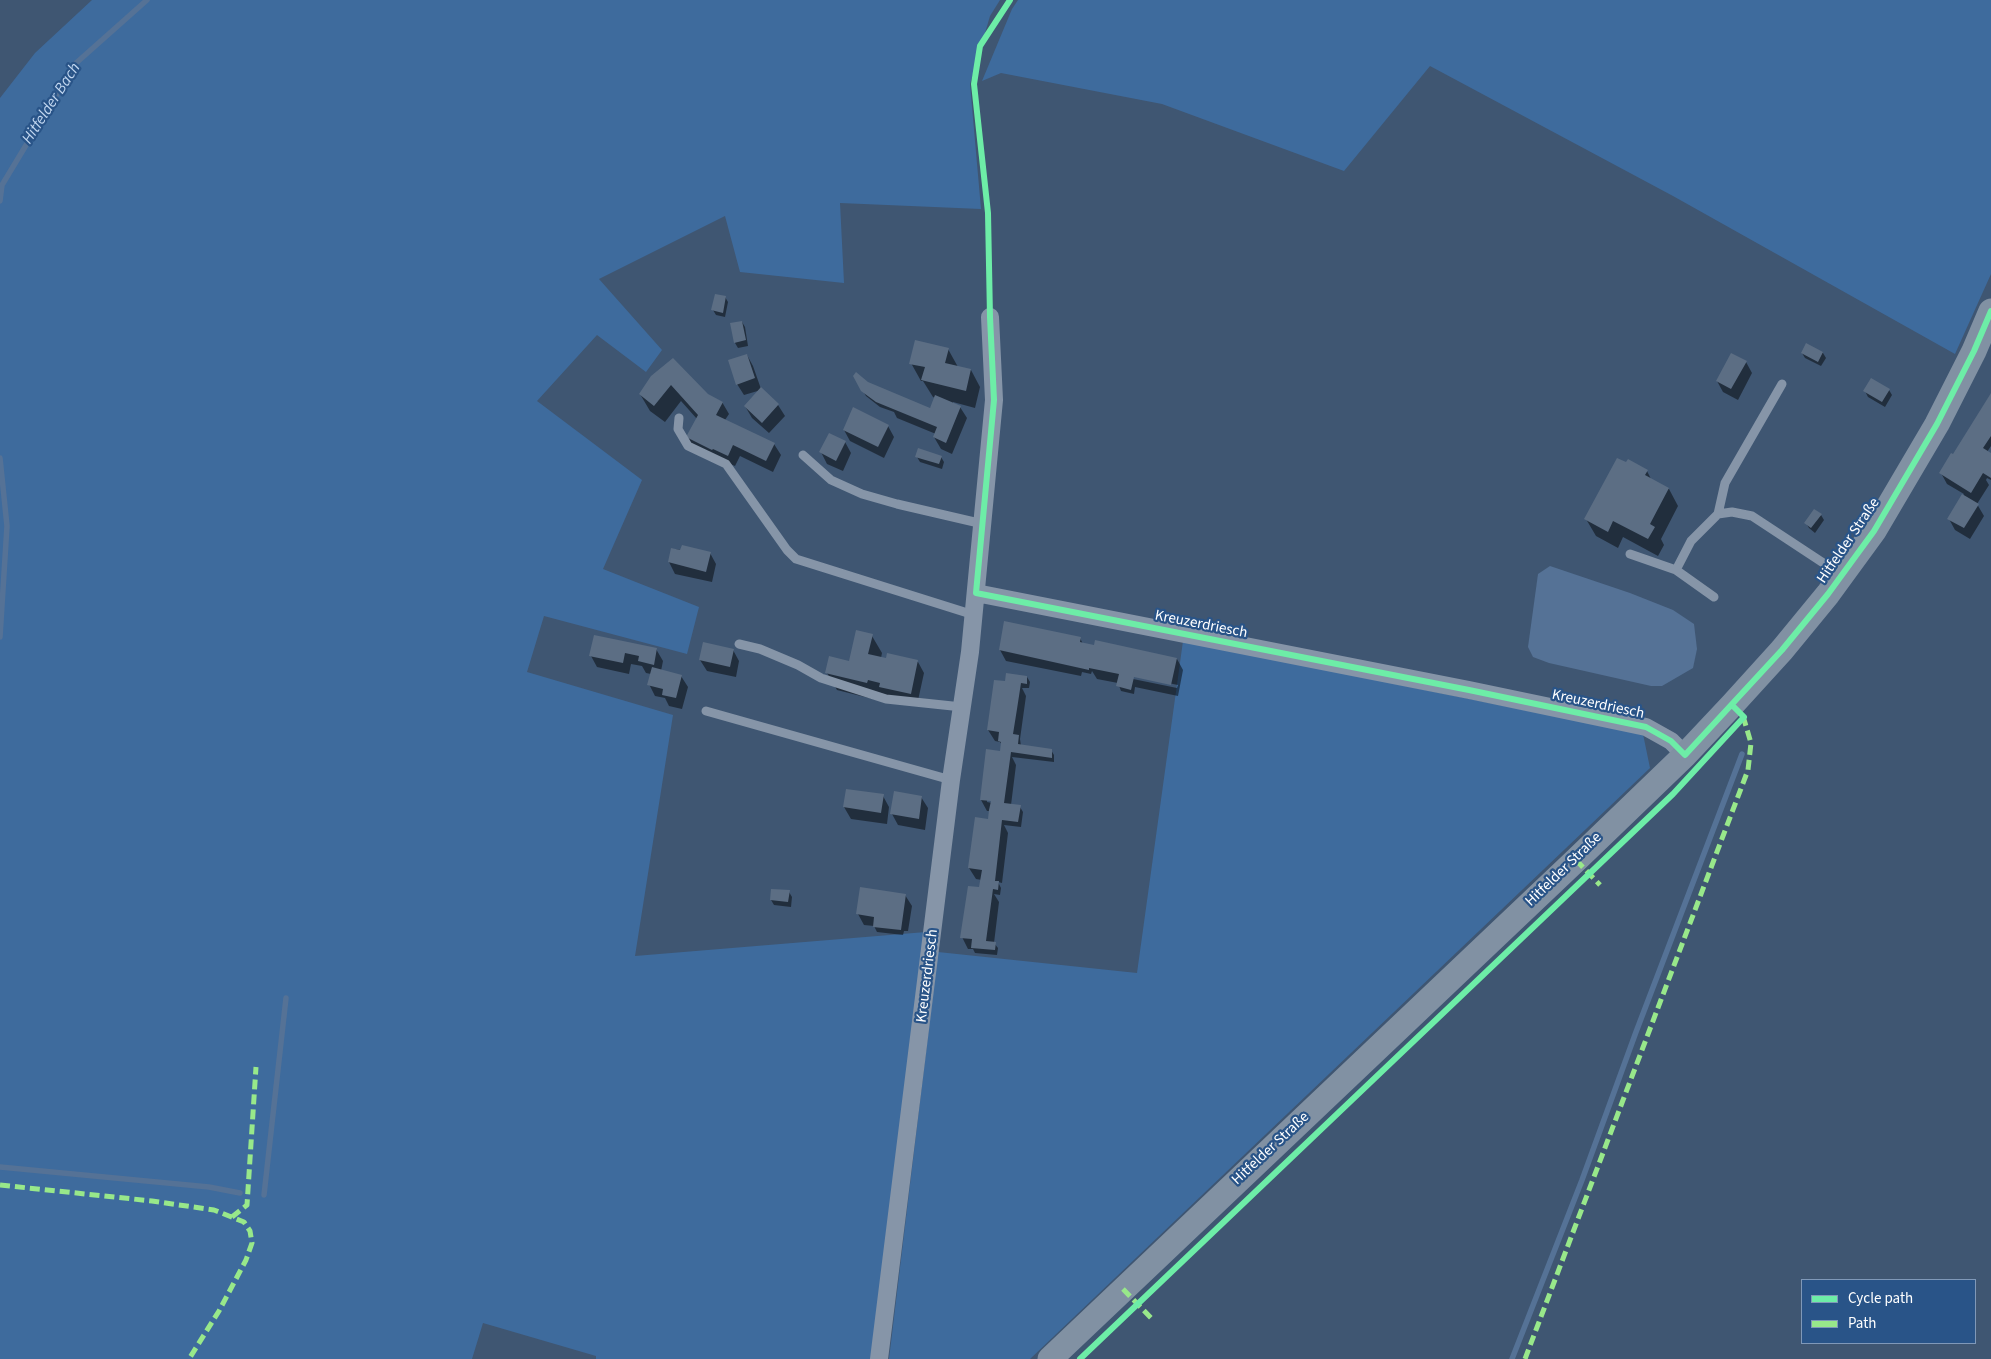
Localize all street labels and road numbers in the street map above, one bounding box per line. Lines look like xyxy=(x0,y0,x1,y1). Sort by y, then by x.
street label: Hitfelder Straße xyxy=(1814,495,1884,587)
street label: Kreuzerdriesch xyxy=(1153,607,1249,643)
street label: Kreuzerdriesch xyxy=(1550,686,1646,724)
street label: Hitfelder Straße xyxy=(1522,829,1606,911)
street label: Kreuzerdriesch xyxy=(913,928,943,1024)
street label: Hitfelder Straße xyxy=(1229,1109,1313,1189)

